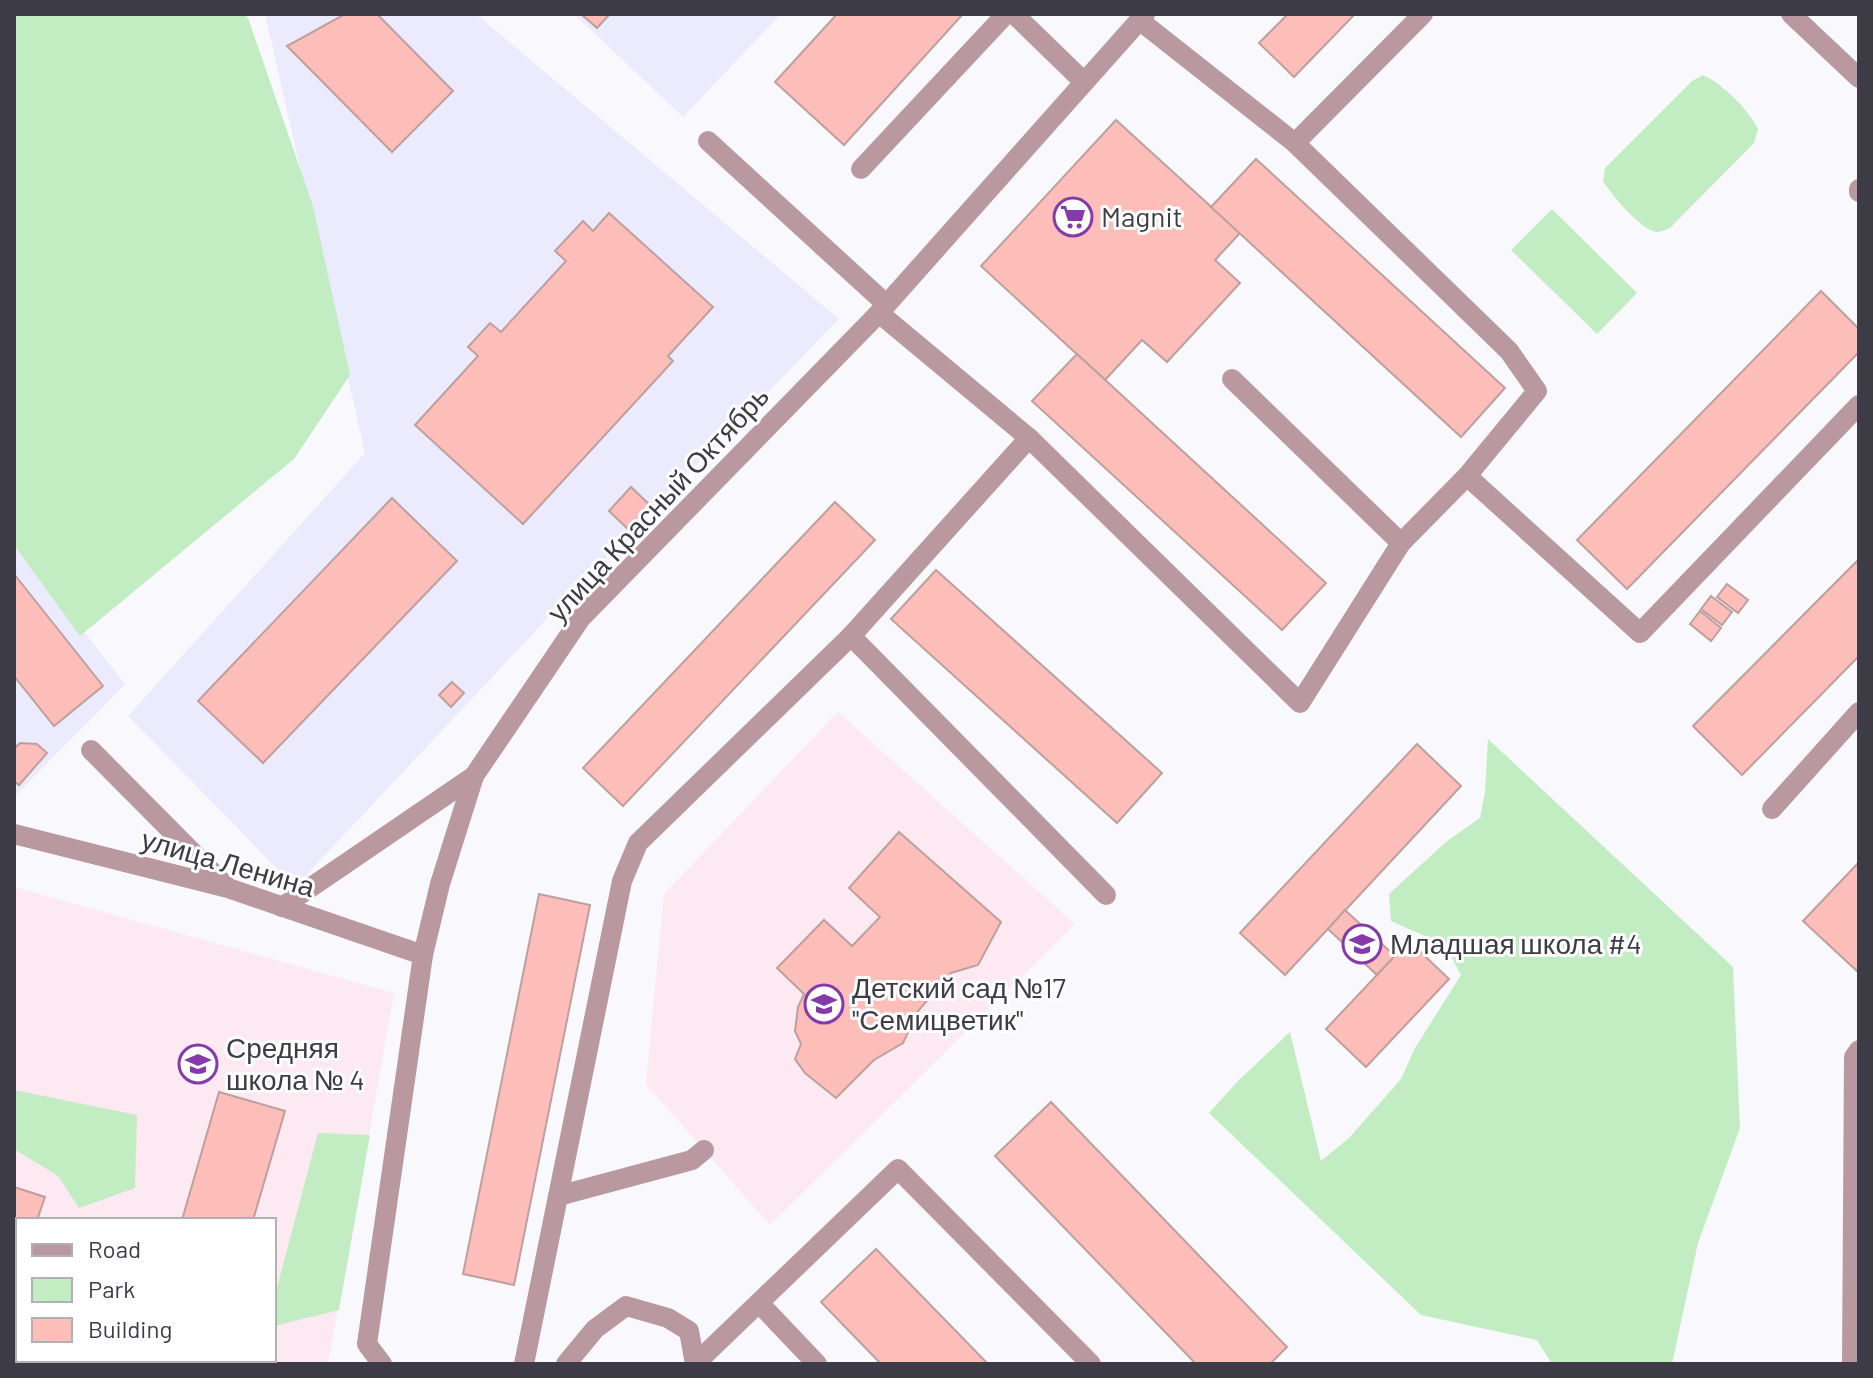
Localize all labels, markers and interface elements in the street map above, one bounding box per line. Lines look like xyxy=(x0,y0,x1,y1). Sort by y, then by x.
supermarket icon: Magnit xyxy=(1052,196,1094,238)
place label: Magnit xyxy=(1101,199,1183,233)
street label: улица Красный Октябрь xyxy=(539,379,775,628)
street label: улица Ленина xyxy=(138,821,319,903)
school or university icon: Младшая школа #4 xyxy=(1341,923,1383,965)
place label: Младшая школа #4 xyxy=(1390,926,1642,960)
place label: Детский сад №17 "Семицветик" xyxy=(852,970,1066,1036)
school or university icon: Детский сад №17 "Семицветик" xyxy=(803,983,845,1025)
place label: Средняя школа № 4 xyxy=(226,1030,365,1096)
school or university icon: Средняя школа № 4 xyxy=(177,1043,219,1085)
legend xyxy=(16,1218,276,1362)
text: Road xyxy=(88,1234,141,1263)
text: Park xyxy=(88,1274,135,1303)
text: Building xyxy=(88,1314,172,1343)

